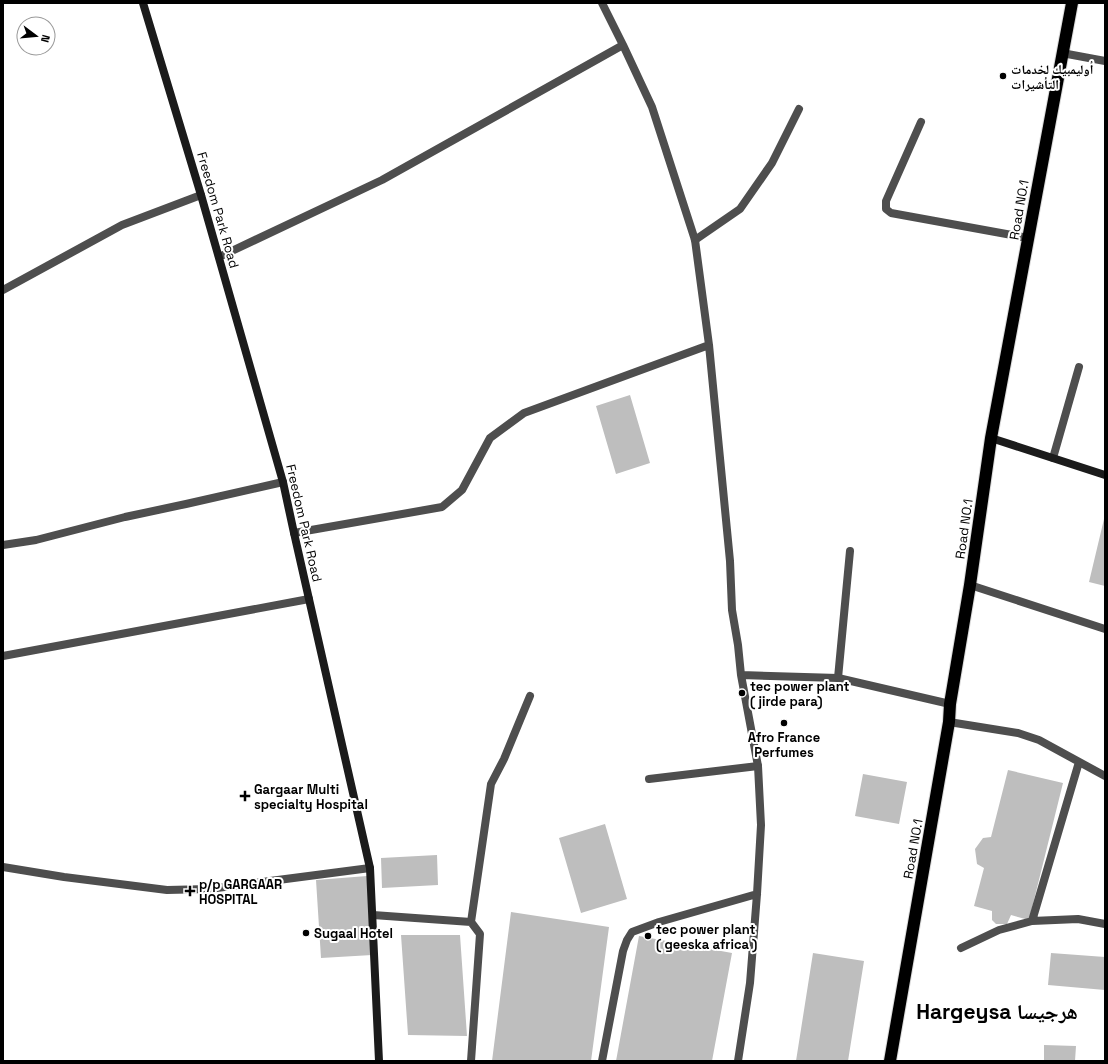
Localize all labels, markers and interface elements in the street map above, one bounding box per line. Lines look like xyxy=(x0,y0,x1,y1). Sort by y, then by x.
north arrow xyxy=(16,16,56,56)
text: N xyxy=(38,33,53,44)
place label: أوليمبيك لخدمات التأشيرات xyxy=(1011,61,1094,93)
marker: أوليمبيك لخدمات التأشيرات xyxy=(998,71,1008,81)
street label: Freedom Park Road xyxy=(193,150,243,270)
street label: Road NO.1 xyxy=(1005,179,1033,241)
street label: Freedom Park Road xyxy=(282,462,326,584)
street label: Road NO.1 xyxy=(951,498,977,560)
place label: tec power plant ( jirde para) xyxy=(750,678,850,710)
marker: tec power plant ( jirde para) xyxy=(737,688,747,698)
marker: Afro France Perfumes xyxy=(779,718,789,728)
place label: Afro France Perfumes xyxy=(748,729,820,761)
place label: Gargaar Multi specialty Hospital xyxy=(254,781,368,813)
marker: Gargaar Multi specialty Hospital xyxy=(239,790,251,802)
street label: Road NO.1 xyxy=(899,818,927,880)
place label: p/p GARGAAR HOSPITAL xyxy=(199,876,282,908)
marker: p/p GARGAAR HOSPITAL xyxy=(184,885,196,897)
place label: tec power plant ( geeska africa ) xyxy=(656,921,757,953)
place label: Sugaal Hotel xyxy=(314,925,393,942)
marker: Sugaal Hotel xyxy=(301,928,311,938)
marker: tec power plant ( geeska africa ) xyxy=(643,931,653,941)
district label: Hargeysa هرجيسا xyxy=(916,998,1078,1025)

